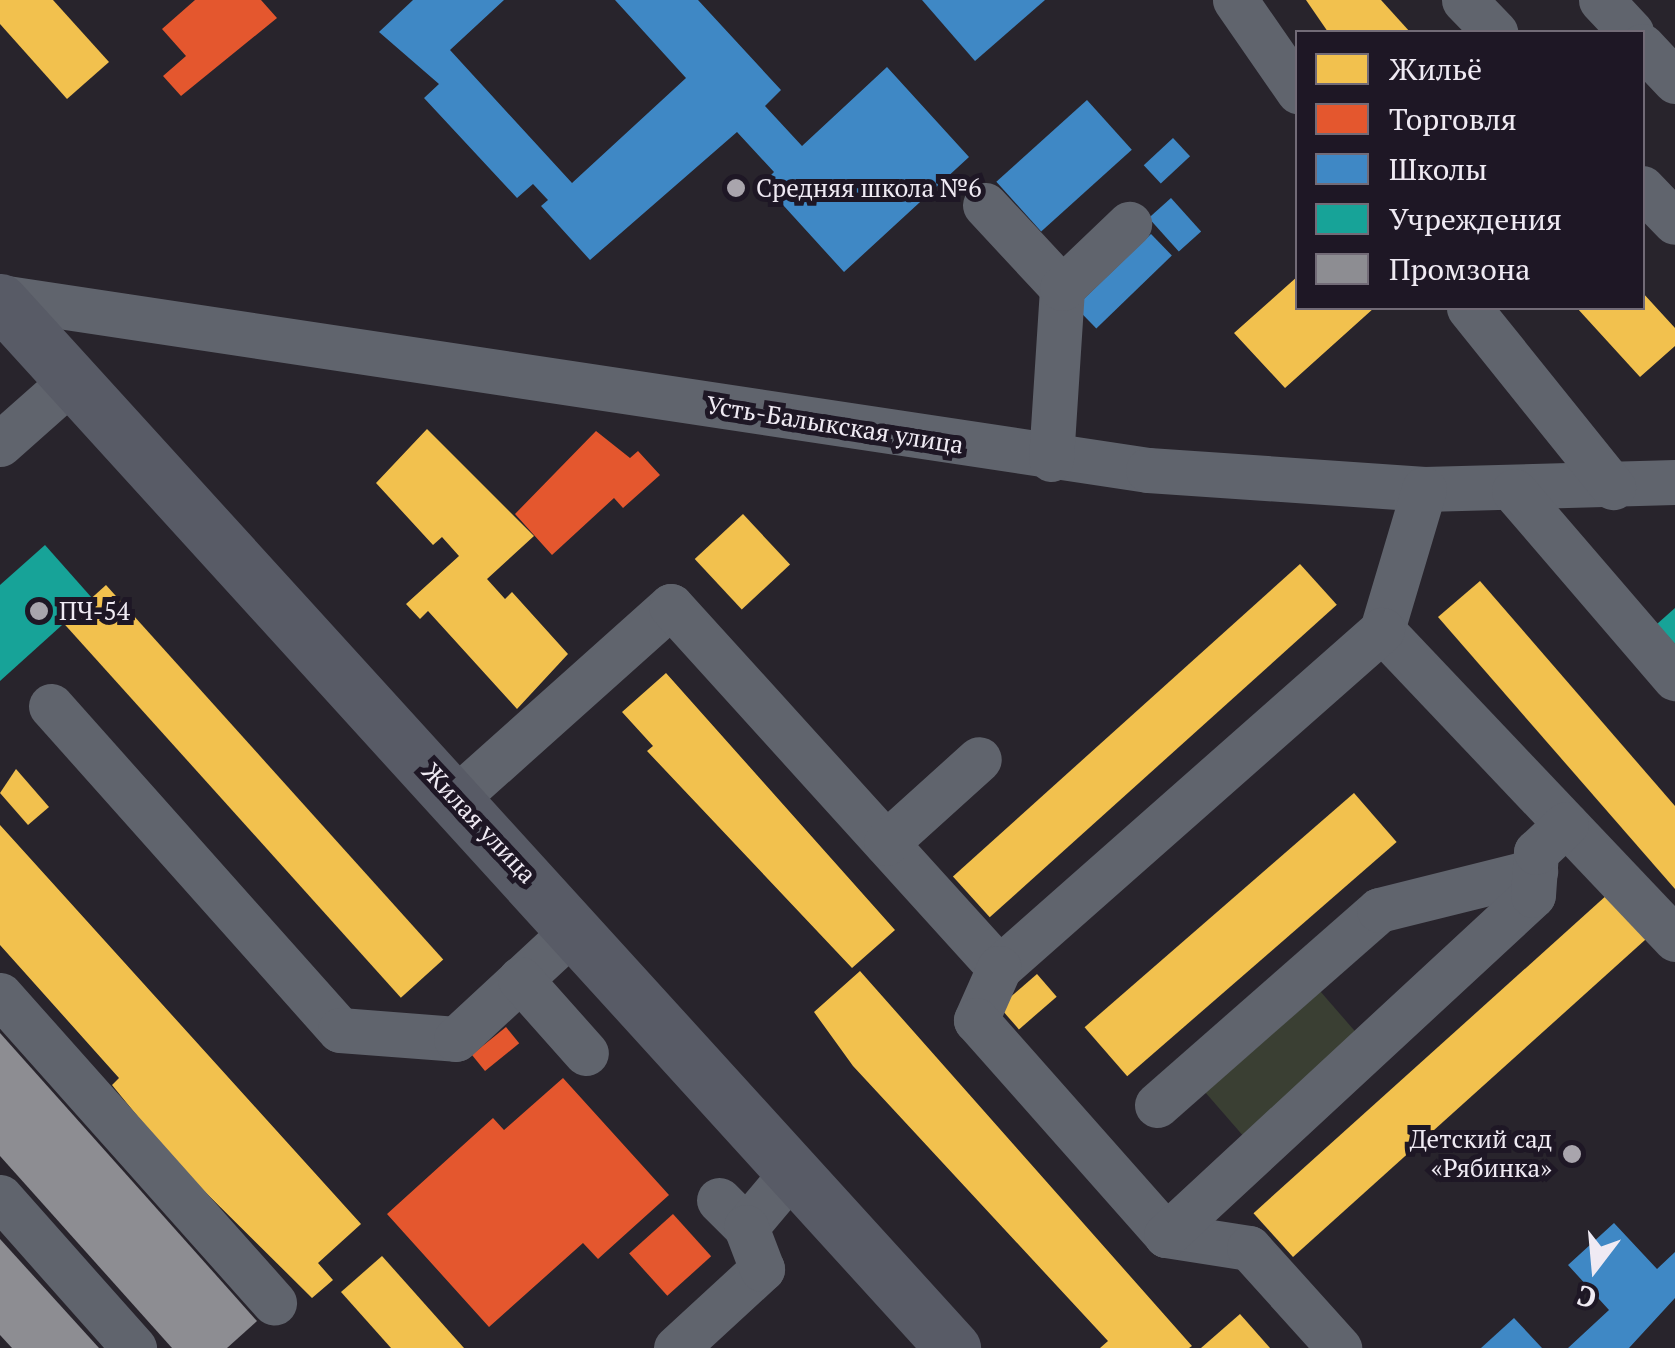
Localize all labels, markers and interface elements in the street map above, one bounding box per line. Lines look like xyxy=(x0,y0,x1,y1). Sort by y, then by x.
legend xyxy=(1295,30,1645,310)
text: Жильё xyxy=(1389,49,1482,89)
text: Торговля xyxy=(1389,99,1517,139)
text: Школы xyxy=(1389,149,1487,189)
place label: Средняя школа №6 xyxy=(756,173,982,203)
marker: Средняя школа №6 xyxy=(725,177,747,199)
text: Учреждения xyxy=(1389,199,1562,239)
text: Промзона xyxy=(1389,249,1530,289)
street label: Усть-Балыкская улица xyxy=(704,390,966,460)
place label: ПЧ-54 xyxy=(59,596,130,626)
marker: ПЧ-54 xyxy=(28,600,50,622)
street label: Жилая улица xyxy=(416,757,542,889)
place label: Детский сад «Рябинка» xyxy=(1410,1125,1552,1184)
marker: Детский сад «Рябинка» xyxy=(1561,1143,1583,1165)
north arrow xyxy=(1545,1218,1645,1318)
text: С xyxy=(1573,1277,1600,1318)

